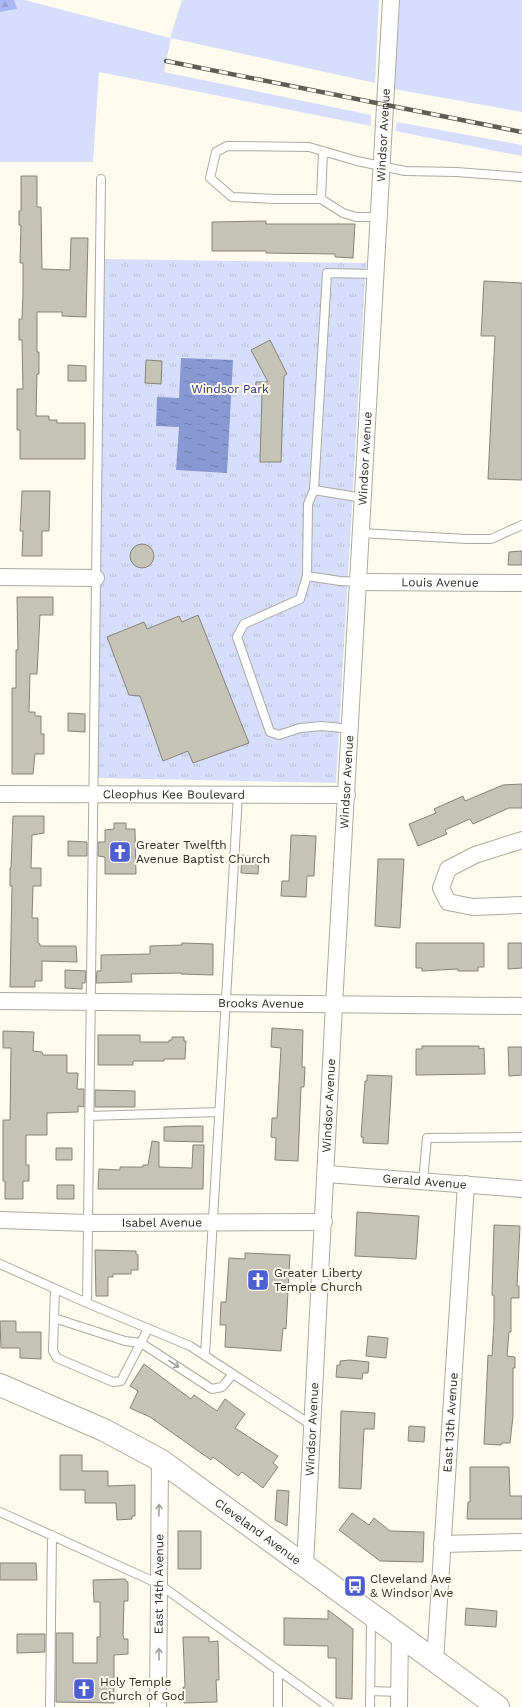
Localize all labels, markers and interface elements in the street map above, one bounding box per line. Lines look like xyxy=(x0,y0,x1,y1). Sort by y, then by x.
street label: Windsor Avenue xyxy=(374,88,393,182)
park label: Windsor Park xyxy=(191,382,269,396)
street label: Windsor Avenue xyxy=(355,411,375,506)
street label: Louis Avenue xyxy=(401,575,479,590)
street label: Windsor Avenue xyxy=(337,735,356,829)
street label: Cleophus Kee Boulevard xyxy=(103,787,245,802)
place label: Greater Twelfth Avenue Baptist Church xyxy=(136,838,270,866)
church icon: Greater Twelfth Avenue Baptist Church xyxy=(107,839,133,865)
street label: Brooks Avenue xyxy=(218,996,304,1011)
street label: Windsor Avenue xyxy=(319,1058,338,1153)
street label: Gerald Avenue xyxy=(382,1171,467,1192)
street label: Isabel Avenue xyxy=(122,1216,202,1230)
place label: Greater Liberty Temple Church xyxy=(274,1266,363,1294)
church icon: Greater Liberty Temple Church xyxy=(245,1267,271,1293)
one-way arrow xyxy=(168,1360,179,1368)
street label: East 13th Avenue xyxy=(440,1372,461,1473)
street label: Windsor Avenue xyxy=(303,1382,321,1476)
street label: Cleveland Avenue xyxy=(212,1495,304,1568)
one-way arrow xyxy=(155,1504,163,1517)
street label: East 14th Avenue xyxy=(152,1534,166,1634)
place label: Cleveland Ave & Windsor Ave xyxy=(370,1572,453,1600)
bus stop icon: Cleveland Ave & Windsor Ave xyxy=(342,1573,368,1599)
one-way arrow xyxy=(155,1648,163,1661)
place label: Holy Temple Church of God xyxy=(100,1675,185,1703)
church icon: Holy Temple Church of God xyxy=(71,1676,97,1702)

